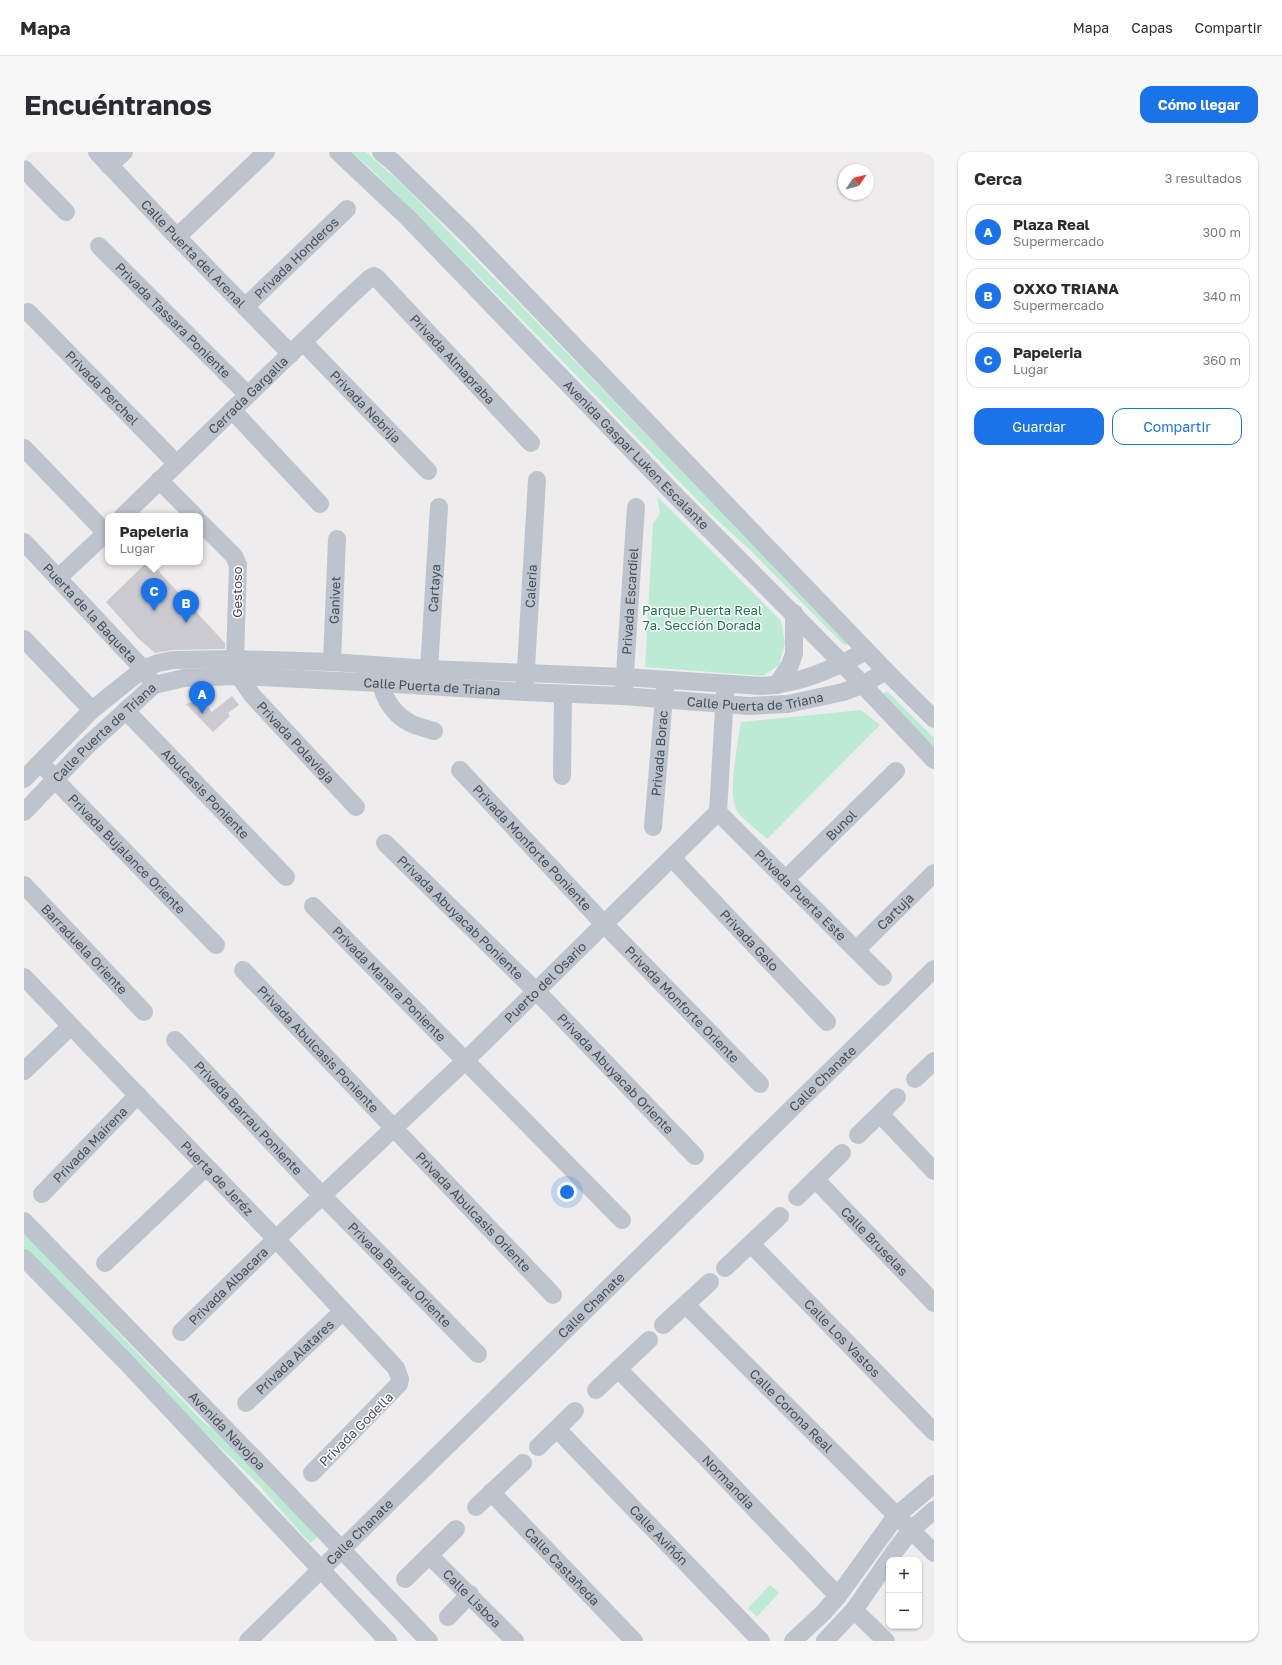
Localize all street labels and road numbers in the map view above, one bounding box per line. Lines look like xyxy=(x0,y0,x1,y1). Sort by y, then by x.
street label: Calle Puerta del Arenal xyxy=(138,196,249,311)
street label: Privada Honderos xyxy=(251,214,342,302)
street label: Privada Tassara Poniente xyxy=(112,259,234,381)
street label: Privada Almapraba xyxy=(407,311,498,407)
street label: Privada Perchel xyxy=(62,347,142,428)
street label: Cerrada Gargalla xyxy=(205,353,291,437)
street label: Privada Nebrija xyxy=(327,367,404,446)
street label: Avenida Gaspar Luken Escalante xyxy=(560,376,712,533)
street label: Privada Escardiel xyxy=(618,547,641,655)
street label: Puerta de la Baqueta xyxy=(40,560,141,666)
street label: Cartaya xyxy=(425,564,443,613)
street label: Caleria xyxy=(522,564,540,608)
street label: Gestoso xyxy=(229,566,245,618)
street label: Ganivet xyxy=(326,576,343,624)
street label: Calle Puerta de Triana xyxy=(363,674,501,699)
street label: Calle Puerta de Triana xyxy=(49,679,159,785)
street label: Calle Puerta de Triana xyxy=(686,689,825,714)
street label: Privada Polavieja xyxy=(254,698,338,787)
street label: Privada Borac xyxy=(648,710,671,797)
street label: Abulcasis Poniente xyxy=(158,745,253,842)
street label: Privada Monforte Poniente xyxy=(470,781,595,914)
street label: Privada Bujalance Oriente xyxy=(65,790,189,917)
street label: Bunol xyxy=(822,807,860,844)
street label: Privada Puerta Este xyxy=(752,846,850,944)
street label: Privada Abuyacab Poniente xyxy=(394,852,527,983)
street label: Cartuja xyxy=(873,890,917,933)
street label: Barraduela Oriente xyxy=(38,901,131,997)
street label: Privada Gelo xyxy=(717,906,783,974)
street label: Privada Manara Poniente xyxy=(329,923,450,1045)
street label: Puerto del Osario xyxy=(501,938,590,1026)
street label: Privada Monforte Oriente xyxy=(622,942,743,1066)
street label: Privada Abulcasis Poniente xyxy=(254,982,382,1116)
street label: Privada Abuyacab Oriente xyxy=(554,1010,677,1137)
street label: Calle Chanate xyxy=(786,1042,859,1115)
street label: Privada Barrau Poniente xyxy=(191,1058,306,1178)
street label: Privada Mairena xyxy=(50,1103,131,1186)
street label: Puerta de Jeréz xyxy=(178,1137,257,1219)
street label: Privada Abulcasis Oriente xyxy=(413,1148,534,1275)
street label: Calle Bruselas xyxy=(838,1203,911,1279)
street label: Privada Barrau Oriente xyxy=(345,1219,455,1330)
street label: Privada Albacara xyxy=(185,1243,271,1328)
street label: Calle Chanate xyxy=(554,1269,628,1341)
street label: Calle Los Vastos xyxy=(801,1296,884,1380)
street label: Privada Alatares xyxy=(252,1316,337,1398)
street label: Calle Corona Real xyxy=(746,1365,836,1455)
street label: Avenida Navojoa xyxy=(186,1388,269,1473)
street label: Privada Godella xyxy=(316,1389,396,1469)
street label: Normandia xyxy=(699,1451,758,1512)
street label: Calle Chanate xyxy=(323,1496,396,1568)
street label: Calle Aviñón xyxy=(626,1501,692,1568)
street label: Calle Castañeda xyxy=(521,1524,603,1609)
street label: Calle Lisboa xyxy=(440,1566,505,1631)

